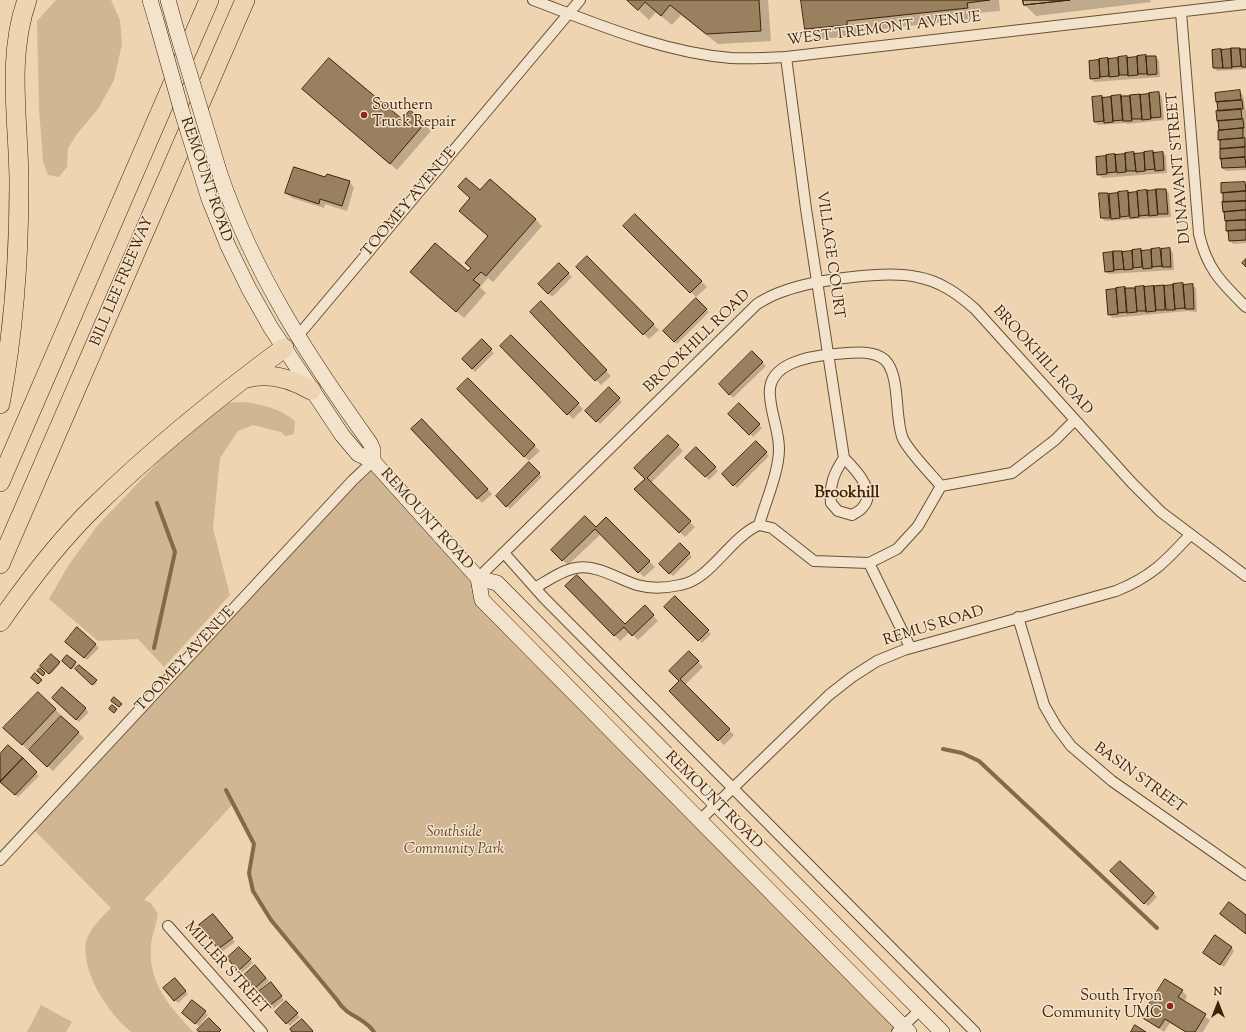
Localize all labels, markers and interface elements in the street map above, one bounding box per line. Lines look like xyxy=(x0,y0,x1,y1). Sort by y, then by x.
street label: WEST TREMONT AVENUE xyxy=(786,9,982,51)
street label: DUNAVANT STREET xyxy=(1164,91,1196,245)
place label: Southern Truck Repair xyxy=(372,97,456,132)
marker: Southern Truck Repair xyxy=(359,110,369,120)
street label: REMOUNT ROAD xyxy=(175,115,235,245)
street label: TOOMEY AVENUE xyxy=(359,145,461,261)
street label: VILLAGE COURT xyxy=(811,190,847,320)
street label: BILL LEE FREEWAY xyxy=(88,215,158,349)
street label: BROOKHILL ROAD xyxy=(641,287,755,397)
street label: BROOKHILL ROAD xyxy=(988,303,1096,419)
street label: REMOUNT ROAD xyxy=(376,465,476,575)
district label: Brookhill xyxy=(814,484,880,504)
street label: REMUS ROAD xyxy=(881,603,987,651)
street label: TOOMEY AVENUE xyxy=(133,604,239,716)
street label: BASIN STREET xyxy=(1090,740,1188,818)
street label: REMOUNT ROAD xyxy=(660,748,766,854)
park label: Southside Community Park xyxy=(404,824,504,859)
street label: MILLER STREET xyxy=(180,919,272,1019)
north arrow xyxy=(1198,984,1238,1024)
text: N xyxy=(1214,984,1222,1000)
place label: South Tryon Community UMC xyxy=(1042,988,1162,1023)
marker: South Tryon Community UMC xyxy=(1165,1001,1175,1011)

